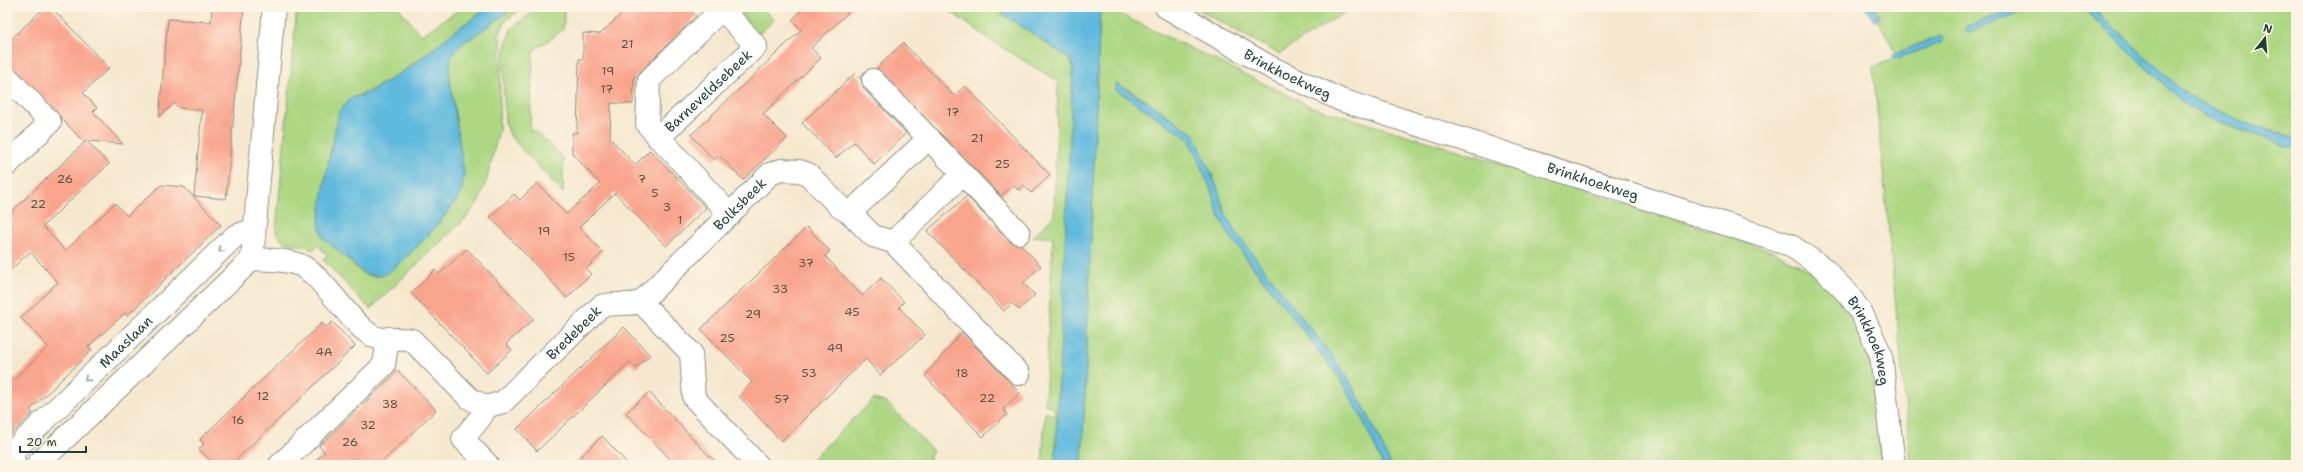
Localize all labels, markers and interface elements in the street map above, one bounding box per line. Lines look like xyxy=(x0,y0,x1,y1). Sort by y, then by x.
north arrow xyxy=(2245,18,2285,58)
text: N xyxy=(2261,20,2274,37)
house number: 21 xyxy=(621,36,633,52)
street label: Barneveldsebeek xyxy=(661,45,756,136)
street label: Brinkhoekweg xyxy=(1241,45,1334,103)
house number: 19 xyxy=(602,63,614,79)
house number: 17 xyxy=(601,81,613,97)
house number: 17 xyxy=(947,104,959,120)
house number: 21 xyxy=(971,130,983,146)
house number: 25 xyxy=(994,156,1010,172)
street label: Brinkhoekweg xyxy=(1545,158,1641,205)
house number: 26 xyxy=(57,171,73,187)
house number: 7 xyxy=(638,171,646,187)
street label: Bolksbeek xyxy=(709,174,770,234)
house number: 5 xyxy=(651,185,659,201)
house number: 22 xyxy=(30,196,46,212)
house number: 3 xyxy=(663,199,671,215)
house number: 1 xyxy=(677,212,683,228)
house number: 19 xyxy=(538,223,550,239)
one-way arrow xyxy=(218,245,226,252)
house number: 15 xyxy=(563,249,575,265)
house number: 37 xyxy=(798,255,814,271)
house number: 33 xyxy=(772,281,788,297)
street label: Brinkhoekweg xyxy=(1843,293,1894,386)
street label: Bredebeek xyxy=(542,302,605,364)
house number: 45 xyxy=(844,304,860,320)
house number: 29 xyxy=(745,306,761,322)
street label: Maaslaan xyxy=(95,312,157,372)
house number: 25 xyxy=(719,330,735,346)
house number: 49 xyxy=(827,340,843,356)
house number: 4A xyxy=(315,344,333,360)
house number: 53 xyxy=(801,365,817,381)
house number: 18 xyxy=(955,365,969,381)
one-way arrow xyxy=(84,374,92,382)
house number: 12 xyxy=(257,388,269,404)
house number: 22 xyxy=(979,390,995,406)
house number: 57 xyxy=(774,391,790,407)
house number: 38 xyxy=(382,396,398,412)
house number: 16 xyxy=(231,412,245,428)
house number: 32 xyxy=(360,417,376,433)
scale bar xyxy=(20,428,86,454)
text: 20 m xyxy=(26,434,57,450)
house number: 26 xyxy=(342,434,358,450)

